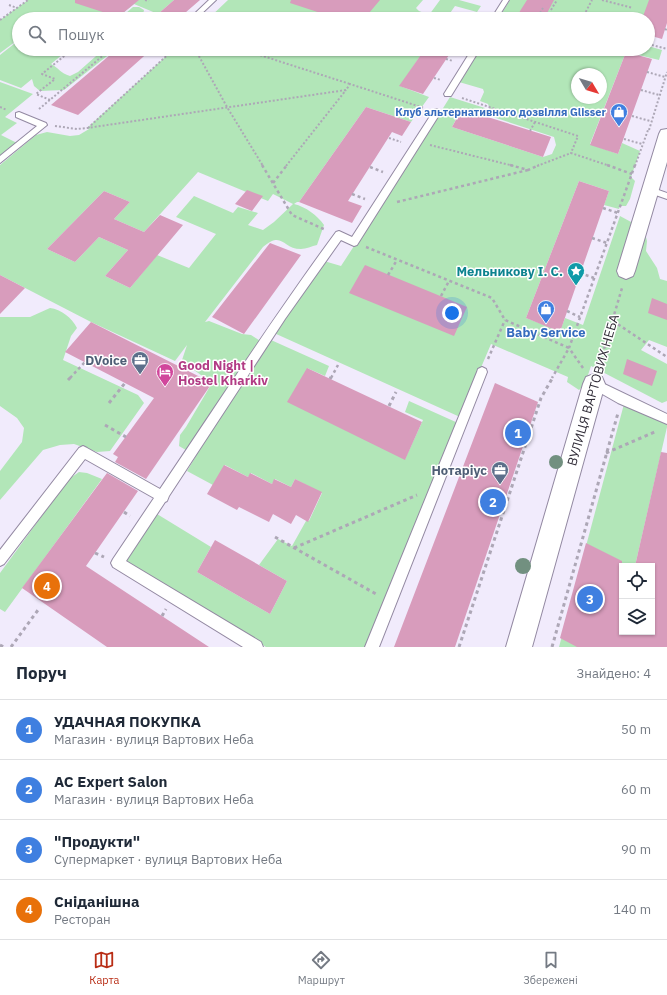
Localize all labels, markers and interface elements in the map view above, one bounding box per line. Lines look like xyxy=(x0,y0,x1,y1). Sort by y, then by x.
search box xyxy=(12,12,655,56)
icon: search xyxy=(26,23,48,45)
text: Пошук xyxy=(58,25,105,44)
north arrow xyxy=(571,68,607,104)
shop icon: Клуб альтернативного дозвілля Glisser xyxy=(609,102,629,127)
place label: Клуб альтернативного дозвілля Glisser xyxy=(395,105,607,119)
place icon: Мельникову І. С. xyxy=(566,261,586,286)
place label: Мельникову І. С. xyxy=(456,263,563,280)
shop icon: Baby Service xyxy=(536,299,556,324)
your location xyxy=(442,303,462,323)
street label: ВУЛИЦЯ ВАРТОВИХ НЕБА xyxy=(563,311,623,468)
place label: Baby Service xyxy=(506,324,586,341)
office icon: DVoice xyxy=(130,350,150,375)
place label: DVoice xyxy=(85,352,127,369)
place label: Good Night | Hostel Kharkiv xyxy=(178,357,268,389)
hotel icon: Good Night | Hostel Kharkiv xyxy=(155,362,175,387)
pin: 1 xyxy=(505,418,531,448)
office icon: Нотаріус xyxy=(490,460,510,485)
place label: Нотаріус xyxy=(431,462,487,479)
pin: 2 xyxy=(480,487,506,517)
map controls xyxy=(619,563,655,635)
button: locate xyxy=(619,563,655,599)
pin: 4 xyxy=(34,571,60,601)
pin: 3 xyxy=(577,584,603,614)
button: layers xyxy=(619,599,655,635)
text: Поруч xyxy=(16,662,67,684)
text: Знайдено: 4 xyxy=(577,665,651,682)
text: УДАЧНАЯ ПОКУПКА xyxy=(54,712,201,731)
text: 1 xyxy=(25,721,33,738)
text: 50 m xyxy=(621,721,651,738)
text: Магазин · вулиця Вартових Неба xyxy=(54,731,254,748)
text: AC Expert Salon xyxy=(54,772,167,791)
text: 2 xyxy=(25,781,33,798)
text: 60 m xyxy=(621,781,651,798)
text: Магазин · вулиця Вартових Неба xyxy=(54,791,254,808)
text: "Продукти" xyxy=(54,832,140,851)
text: 3 xyxy=(25,841,33,858)
text: 90 m xyxy=(621,841,651,858)
text: Супермаркет · вулиця Вартових Неба xyxy=(54,851,282,868)
text: Сніданішна xyxy=(54,892,140,911)
text: 4 xyxy=(25,901,33,918)
text: 140 m xyxy=(613,901,651,918)
text: Ресторан xyxy=(54,911,111,928)
tab: Карта xyxy=(89,949,119,987)
tab: Маршрут xyxy=(298,949,345,987)
tab: Збережені xyxy=(523,949,578,987)

